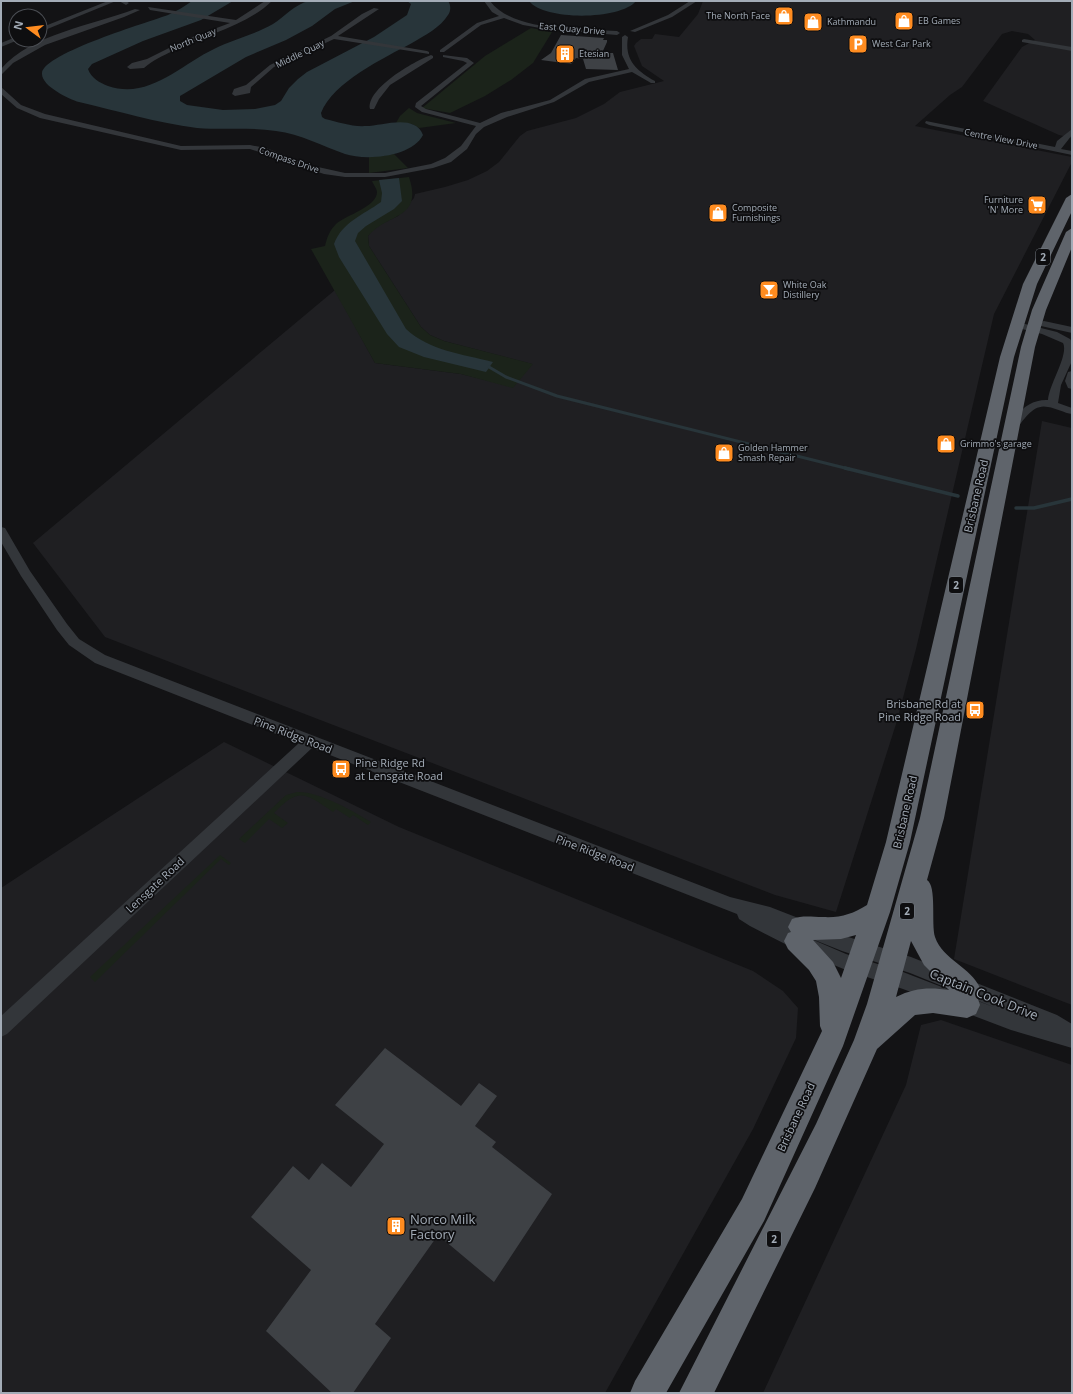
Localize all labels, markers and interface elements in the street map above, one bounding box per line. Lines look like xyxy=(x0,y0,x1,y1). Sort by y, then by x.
shop icon: The North Face xyxy=(773,5,795,27)
north arrow xyxy=(8,8,48,48)
place label: The North Face xyxy=(706,9,770,22)
shop icon: EB Games xyxy=(893,10,915,32)
shop icon: Kathmandu xyxy=(802,11,824,33)
place label: EB Games xyxy=(918,14,960,27)
place label: Kathmandu xyxy=(827,15,876,28)
text: N xyxy=(9,19,26,32)
street label: East Quay Drive xyxy=(538,19,606,38)
street label: North Quay xyxy=(168,24,218,55)
parking icon: West Car Park xyxy=(847,33,869,55)
street label: Middle Quay xyxy=(273,36,327,71)
place label: West Car Park xyxy=(872,37,931,50)
building icon: Etesian xyxy=(554,43,576,65)
place label: Etesian xyxy=(579,47,609,60)
street label: Centre View Drive xyxy=(963,125,1039,152)
street label: Compass Drive xyxy=(257,143,321,176)
place label: Furniture 'N' More xyxy=(984,193,1023,216)
supermarket icon: Furniture 'N' More xyxy=(1026,194,1048,216)
place label: Composite Furnishings xyxy=(732,201,780,224)
shop icon: Composite Furnishings xyxy=(707,202,729,224)
road number: 2 xyxy=(1036,249,1050,265)
place label: White Oak Distillery xyxy=(783,278,827,301)
bar icon: White Oak Distillery xyxy=(758,279,780,301)
shop icon: Grimmo's garage xyxy=(935,433,957,455)
place label: Grimmo's garage xyxy=(960,437,1032,450)
place label: Golden Hammer Smash Repair xyxy=(738,441,808,464)
shop icon: Golden Hammer Smash Repair xyxy=(713,442,735,464)
street label: Brisbane Road xyxy=(960,458,991,534)
road number: 2 xyxy=(949,577,963,593)
place label: Brisbane Rd at Pine Ridge Road xyxy=(878,696,961,724)
bus stop icon: Brisbane Rd at Pine Ridge Road xyxy=(964,699,986,721)
street label: Pine Ridge Road xyxy=(252,713,334,756)
place label: Pine Ridge Rd at Lensgate Road xyxy=(355,755,443,783)
bus stop icon: Pine Ridge Rd at Lensgate Road xyxy=(330,758,352,780)
street label: Brisbane Road xyxy=(889,774,920,850)
street label: Pine Ridge Road xyxy=(554,831,636,874)
street label: Lensgate Road xyxy=(122,854,187,916)
road number: 2 xyxy=(900,903,914,919)
street label: Captain Cook Drive xyxy=(927,964,1041,1024)
street label: Brisbane Road xyxy=(773,1080,818,1154)
place label: Norco Milk Factory xyxy=(410,1210,476,1243)
building icon: Norco Milk Factory xyxy=(385,1215,407,1237)
road number: 2 xyxy=(767,1231,781,1247)

